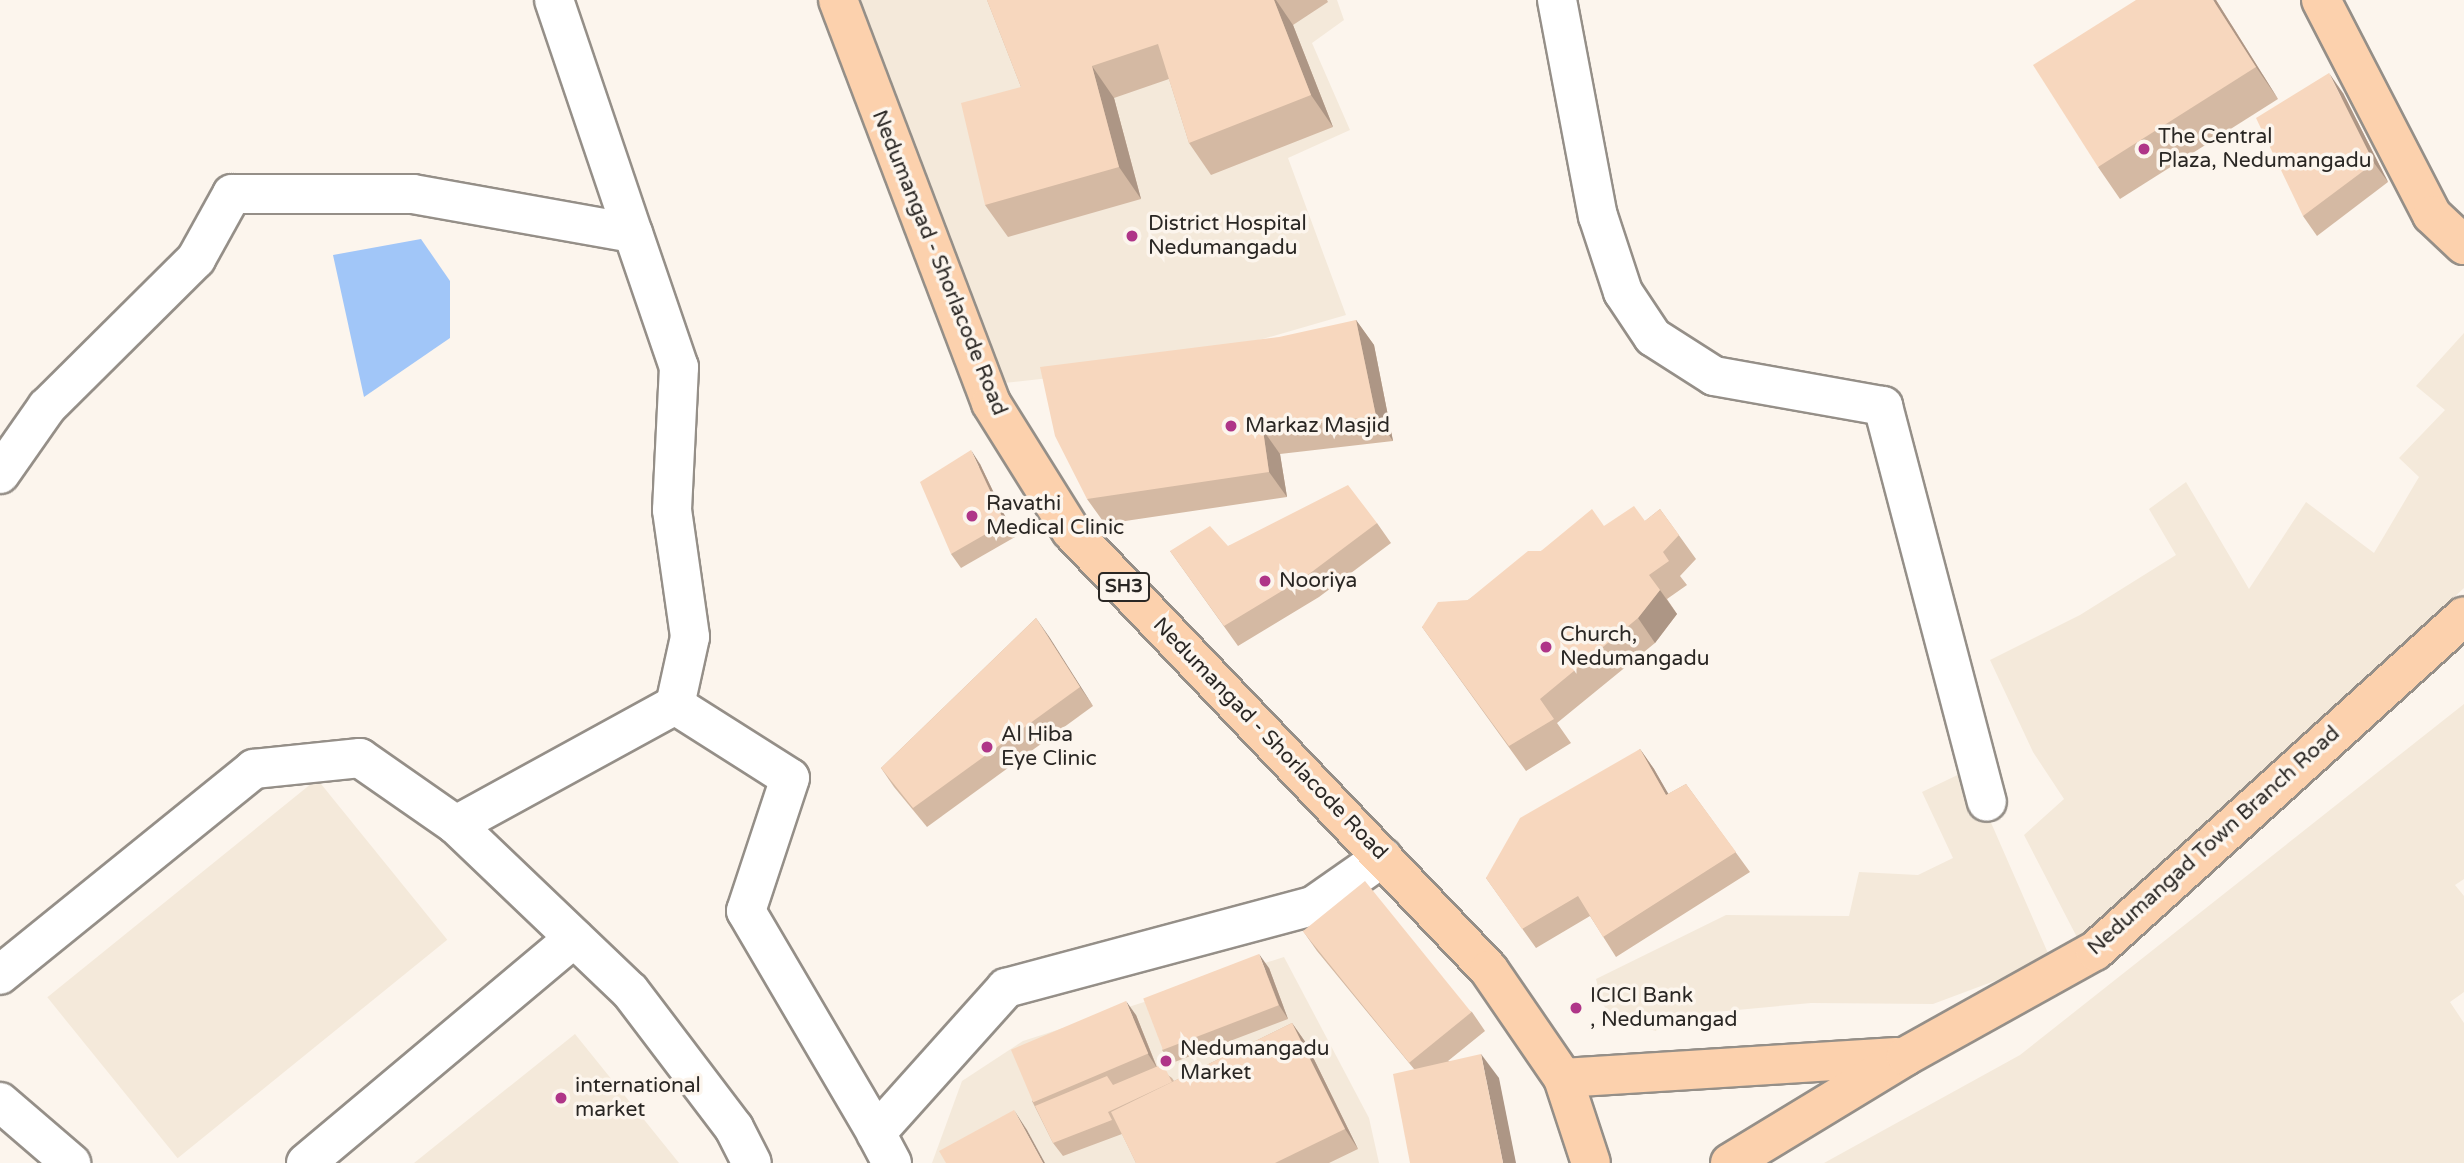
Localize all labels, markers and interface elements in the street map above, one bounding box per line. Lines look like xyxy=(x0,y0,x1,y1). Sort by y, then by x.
street label: Nedumangad - Shorlacode Road xyxy=(866,107,1012,419)
place label: The Central Plaza, Nedumangadu xyxy=(2158,124,2372,174)
marker: The Central Plaza, Nedumangadu xyxy=(2136,141,2152,157)
place label: District Hospital Nedumangadu xyxy=(1148,211,1307,261)
marker: District Hospital Nedumangadu xyxy=(1122,226,1142,246)
place label: Markaz Masjid xyxy=(1245,413,1390,439)
marker: Markaz Masjid xyxy=(1223,418,1239,434)
place label: Ravathi Medical Clinic xyxy=(986,491,1124,541)
marker: Ravathi Medical Clinic xyxy=(964,508,980,524)
place label: Nooriya xyxy=(1279,568,1357,594)
road number: SH3 xyxy=(1098,572,1150,602)
marker: Nooriya xyxy=(1257,573,1273,589)
street label: Nedumangad - Shorlacode Road xyxy=(1147,613,1393,865)
place label: Church, Nedumangadu xyxy=(1560,622,1709,672)
marker: Church, Nedumangadu xyxy=(1538,639,1554,655)
street label: Nedumangad Town Branch Road xyxy=(2083,721,2345,961)
place label: Al Hiba Eye Clinic xyxy=(1001,722,1097,772)
marker: Al Hiba Eye Clinic xyxy=(979,739,995,755)
place label: ICICI Bank , Nedumangad xyxy=(1590,983,1738,1033)
marker: ICICI Bank , Nedumangad xyxy=(1568,1000,1584,1016)
place label: Nedumangadu Market xyxy=(1180,1036,1329,1086)
marker: Nedumangadu Market xyxy=(1158,1053,1174,1069)
place label: international market xyxy=(575,1073,701,1123)
marker: international market xyxy=(553,1090,569,1106)

